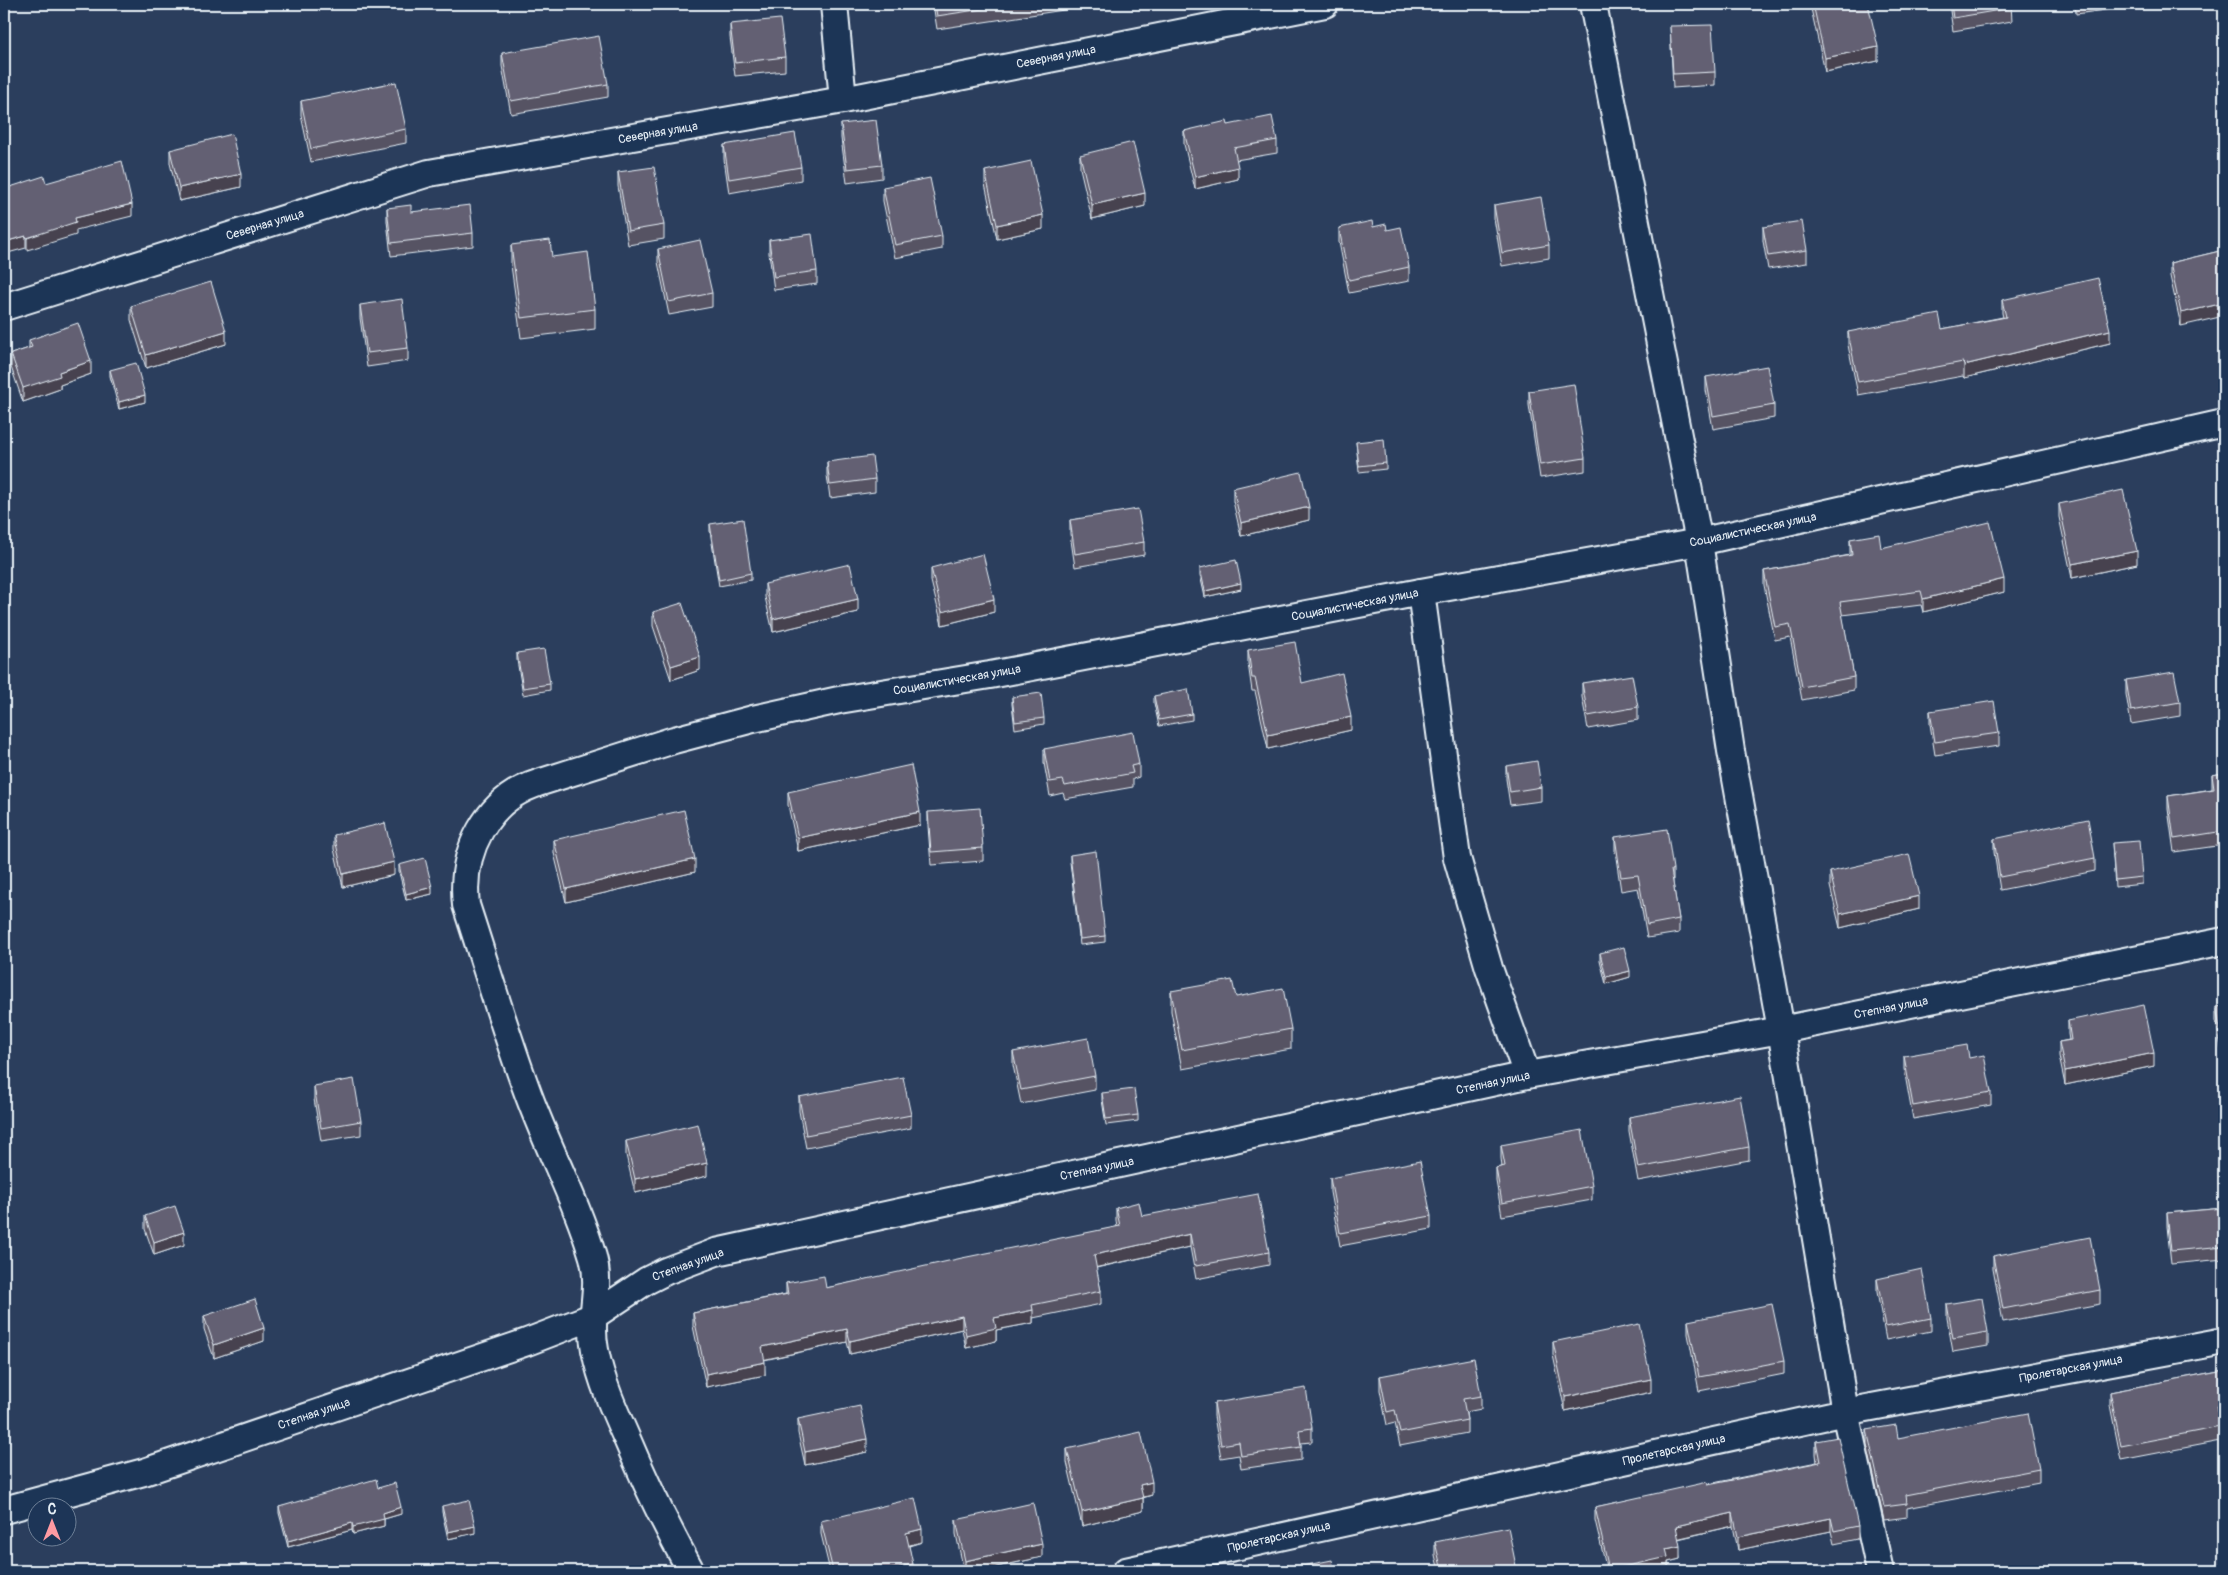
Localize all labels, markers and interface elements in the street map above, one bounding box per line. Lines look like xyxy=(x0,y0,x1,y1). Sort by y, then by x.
street label: Северная улица xyxy=(1015,42,1097,72)
street label: Северная улица xyxy=(617,119,699,147)
street label: Северная улица xyxy=(224,206,306,244)
street label: Социалистическая улица xyxy=(1688,509,1818,551)
street label: Социалистическая улица xyxy=(1290,585,1420,625)
street label: Социалистическая улица xyxy=(892,661,1022,699)
street label: Степная улица xyxy=(1853,993,1930,1023)
street label: Степная улица xyxy=(1455,1068,1532,1098)
street label: Степная улица xyxy=(1059,1154,1136,1184)
street label: Степная улица xyxy=(650,1245,726,1285)
street label: Пролетарская улица xyxy=(2018,1352,2124,1386)
street label: Степная улица xyxy=(276,1395,352,1433)
street label: Пролетарская улица xyxy=(1621,1431,1727,1469)
north arrow xyxy=(28,1498,78,1548)
text: С xyxy=(48,1501,57,1518)
street label: Пролетарская улица xyxy=(1226,1518,1332,1556)

